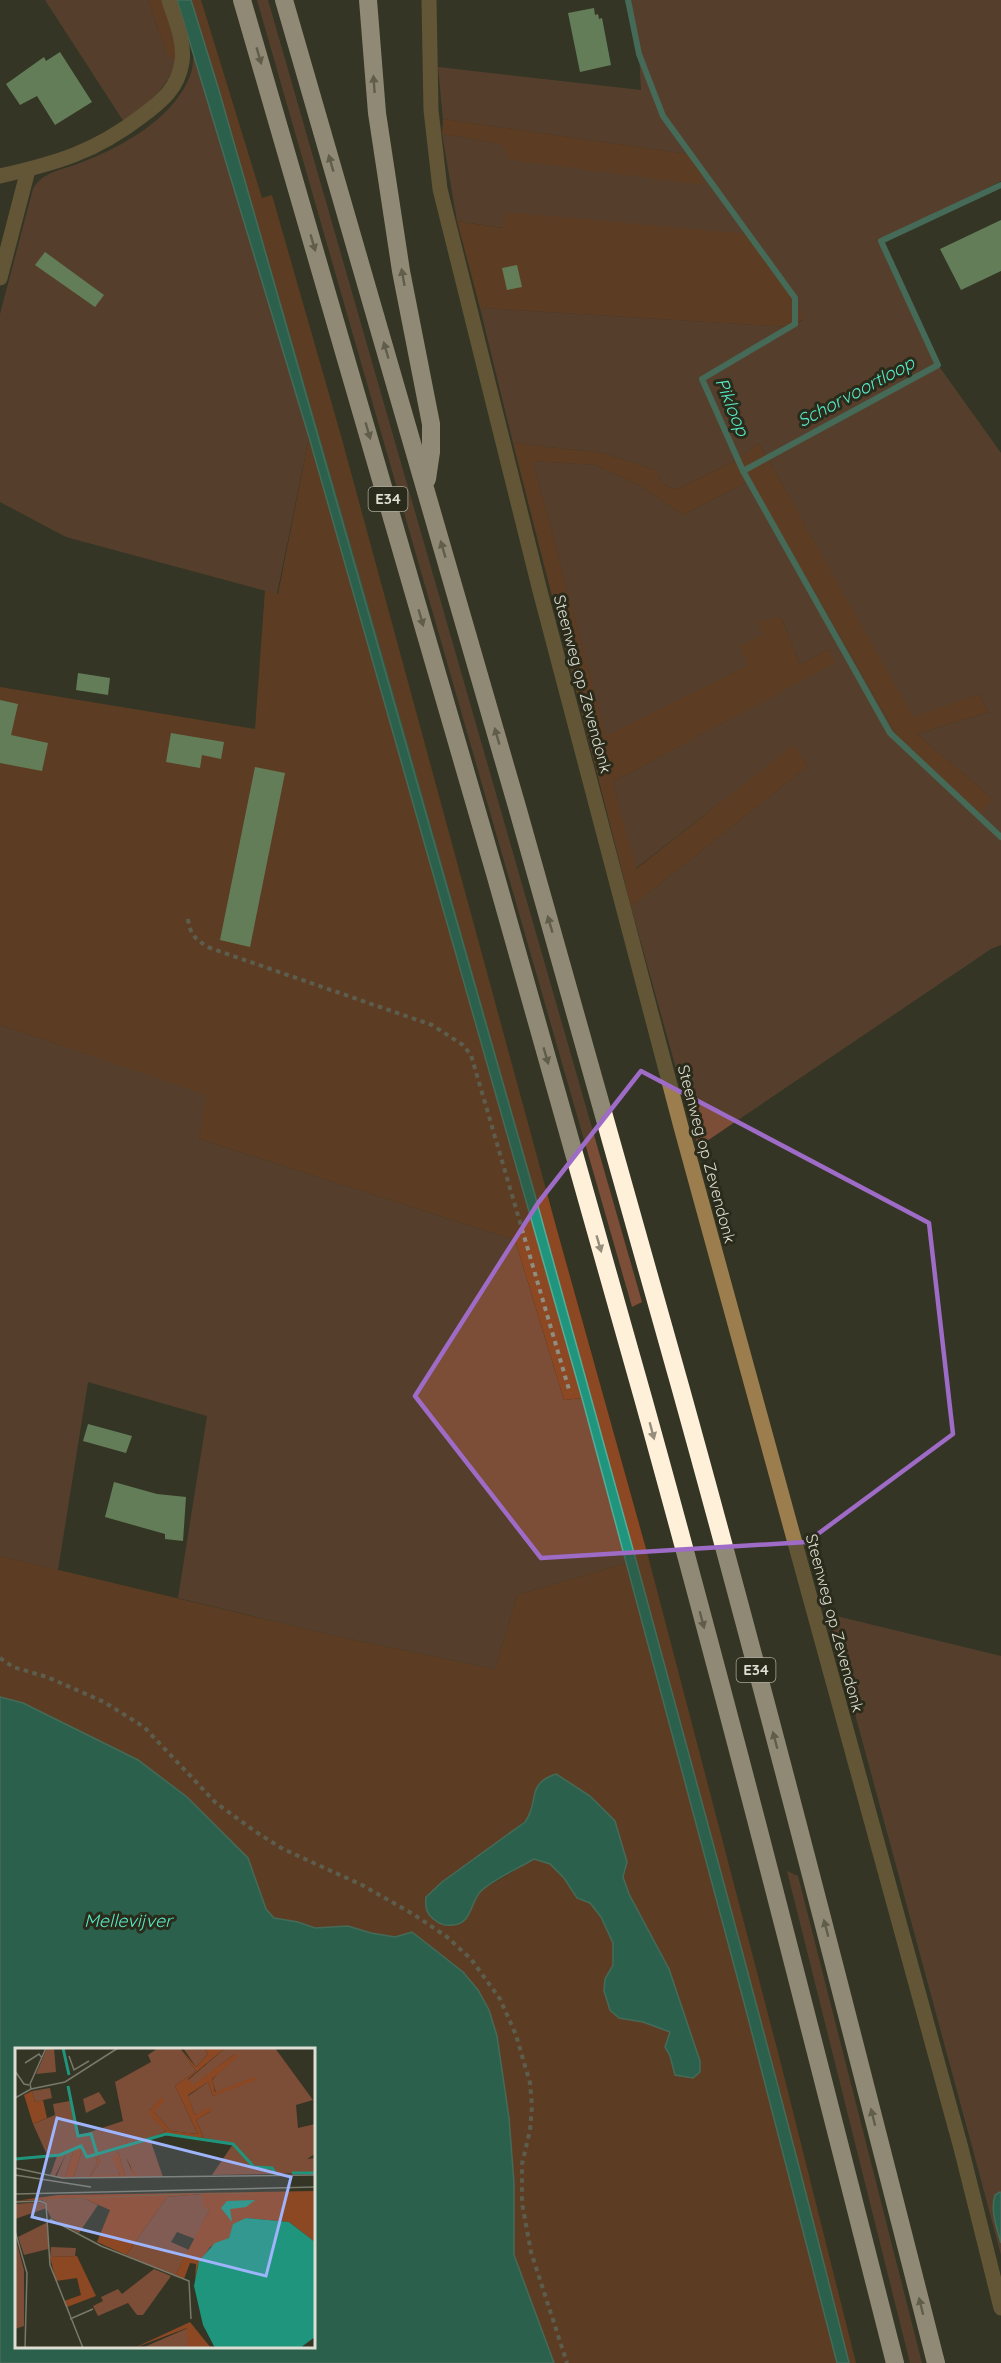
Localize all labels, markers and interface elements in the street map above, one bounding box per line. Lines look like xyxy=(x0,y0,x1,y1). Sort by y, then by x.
one-way arrow xyxy=(254,47,264,65)
one-way arrow xyxy=(370,75,379,94)
one-way arrow xyxy=(326,154,335,172)
one-way arrow xyxy=(309,234,318,252)
one-way arrow xyxy=(398,268,407,287)
one-way arrow xyxy=(381,341,390,359)
water label: Schorvoortloop xyxy=(793,351,919,432)
water label: Pikloop xyxy=(710,374,755,440)
one-way arrow xyxy=(363,422,373,440)
road number: E34 xyxy=(368,487,408,511)
one-way arrow xyxy=(438,540,448,558)
street label: Steenweg op Zevendonk xyxy=(550,593,616,775)
one-way arrow xyxy=(417,609,426,627)
one-way arrow xyxy=(492,727,501,745)
one-way arrow xyxy=(545,915,554,933)
one-way arrow xyxy=(542,1047,551,1065)
street label: Steenweg op Zevendonk xyxy=(674,1063,740,1245)
one-way arrow xyxy=(595,1235,604,1253)
one-way arrow xyxy=(647,1422,657,1441)
street label: Steenweg op Zevendonk xyxy=(802,1532,868,1714)
one-way arrow xyxy=(698,1611,707,1629)
road number: E34 xyxy=(736,1658,776,1682)
one-way arrow xyxy=(770,1731,779,1749)
water label: Mellevijver xyxy=(84,1909,174,1932)
one-way arrow xyxy=(820,1919,830,1937)
inset map xyxy=(15,2048,315,2348)
one-way arrow xyxy=(868,2108,878,2126)
one-way arrow xyxy=(916,2297,926,2315)

